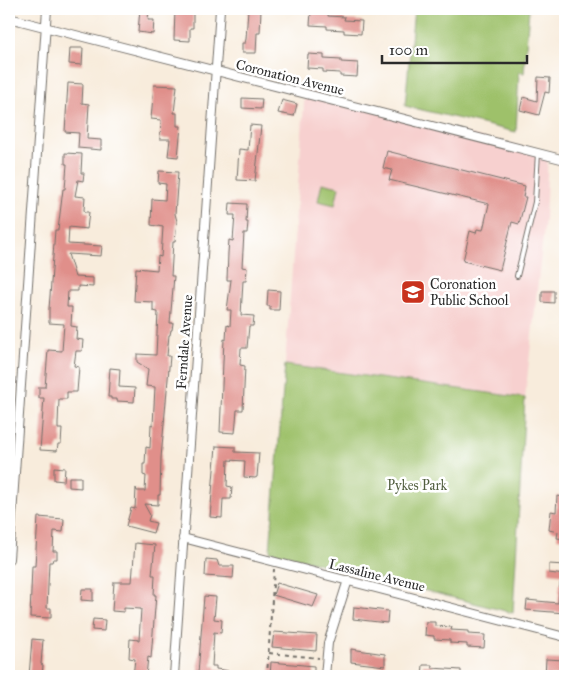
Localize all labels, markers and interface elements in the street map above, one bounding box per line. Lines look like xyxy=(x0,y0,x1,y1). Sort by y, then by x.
scale bar xyxy=(382,32,526,64)
text: 100 m xyxy=(389,41,429,59)
street label: Coronation Avenue xyxy=(234,56,346,99)
place label: Coronation Public School xyxy=(430,276,509,309)
school or university icon: Coronation Public School xyxy=(400,279,426,305)
street label: Ferndale Avenue xyxy=(173,294,196,390)
park label: Pykes Park xyxy=(387,477,448,494)
street label: Lassaline Avenue xyxy=(327,555,427,596)

